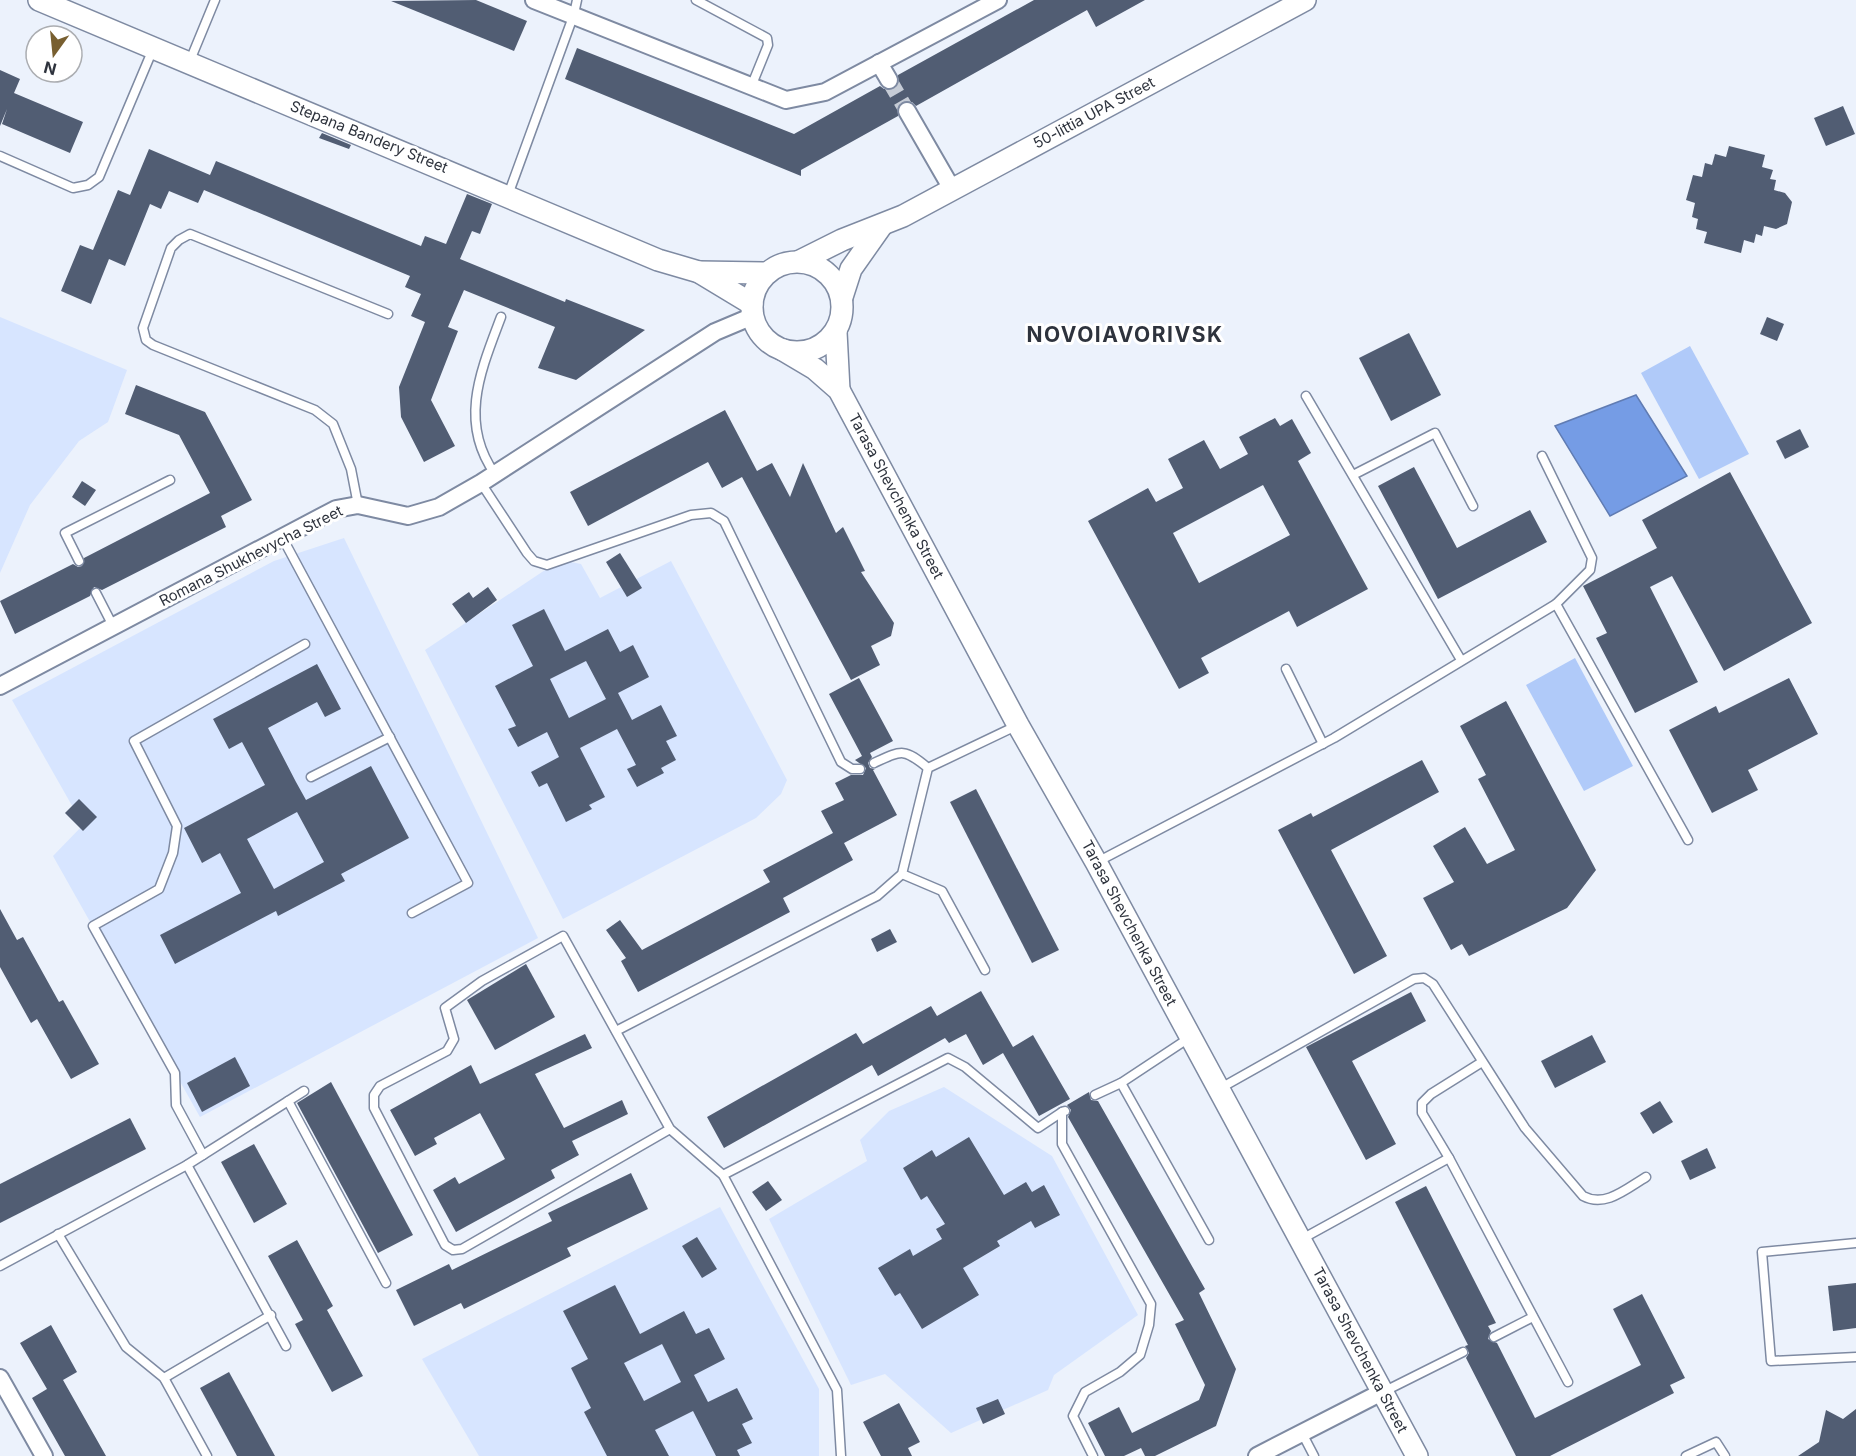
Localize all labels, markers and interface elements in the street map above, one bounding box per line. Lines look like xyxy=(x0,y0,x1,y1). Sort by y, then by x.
north arrow xyxy=(24,24,84,84)
text: N xyxy=(42,57,59,80)
street label: 50-littia UPA Street xyxy=(1030,72,1158,153)
street label: Stepana Bandery Street xyxy=(288,96,451,177)
district label: NOVOIAVORIVSK xyxy=(1026,322,1224,347)
street label: Tarasa Shevchenka Street xyxy=(845,410,948,582)
street label: Romana Shukhevycha Street xyxy=(156,501,346,610)
street label: Tarasa Shevchenka Street xyxy=(1078,837,1181,1009)
street label: Tarasa Shevchenka Street xyxy=(1309,1264,1412,1436)

